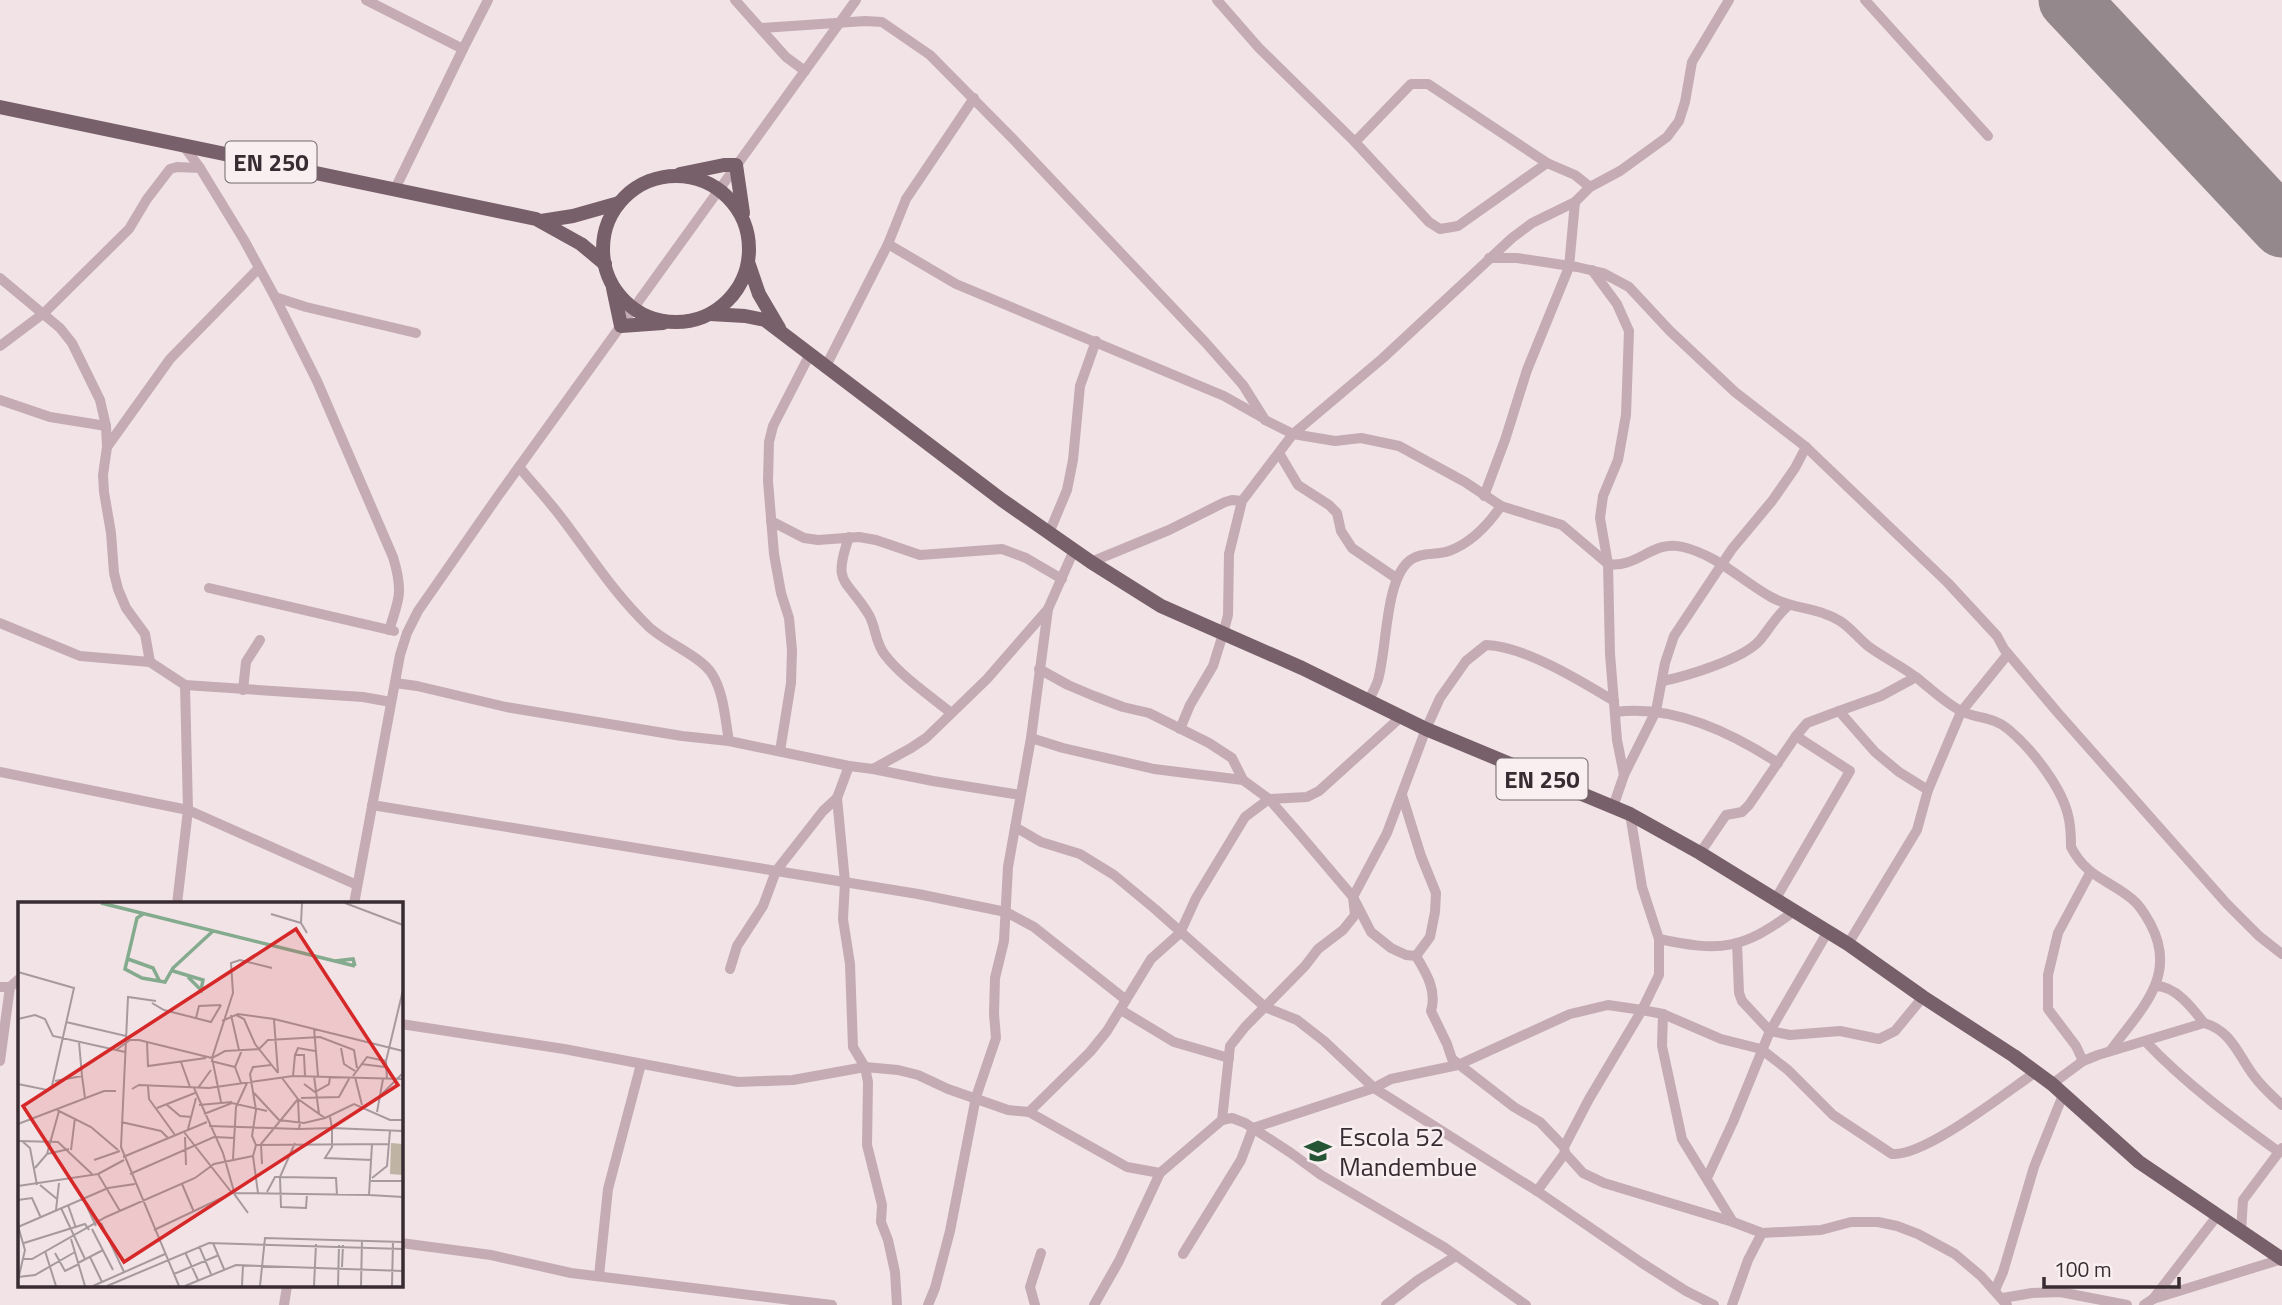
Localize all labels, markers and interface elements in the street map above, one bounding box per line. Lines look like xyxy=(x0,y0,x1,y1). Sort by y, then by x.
road number: EN 250 xyxy=(226,142,316,182)
road number: EN 250 xyxy=(1496,758,1588,800)
inset map xyxy=(18,902,402,1288)
place label: Escola 52 Mandembue xyxy=(1339,1117,1477,1186)
school or university icon: Escola 52 Mandembue xyxy=(1303,1136,1333,1166)
scale bar xyxy=(2044,1246,2179,1290)
text: 100 m xyxy=(2054,1253,2111,1285)

